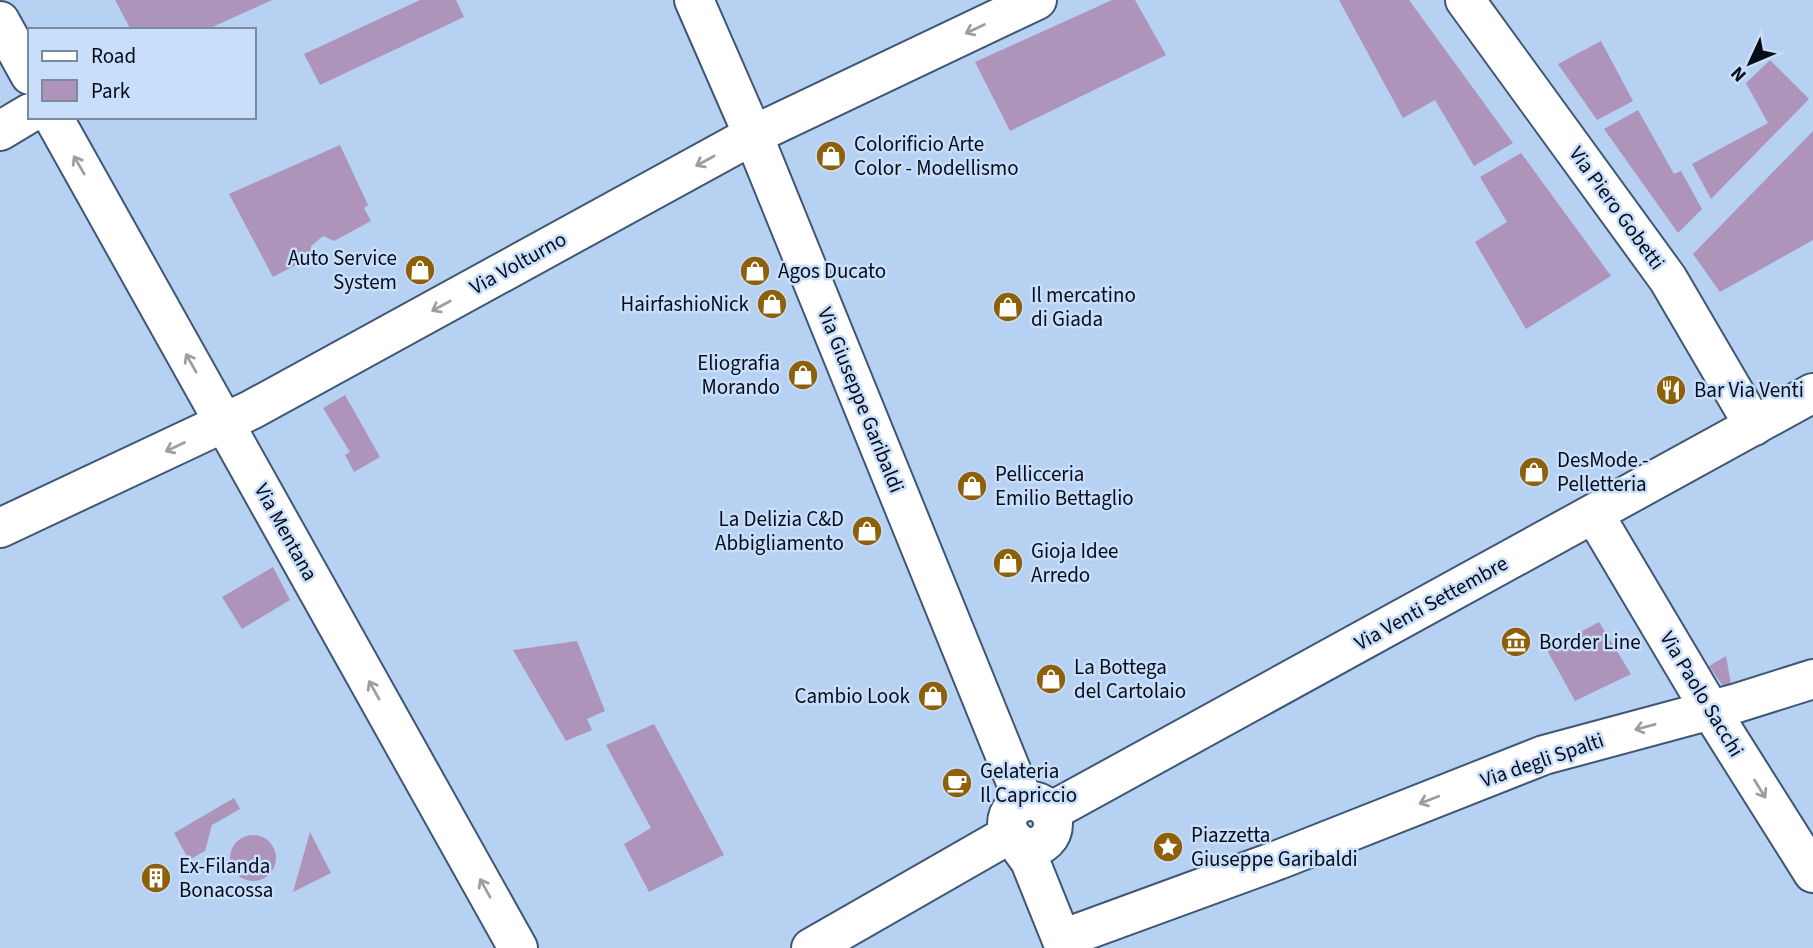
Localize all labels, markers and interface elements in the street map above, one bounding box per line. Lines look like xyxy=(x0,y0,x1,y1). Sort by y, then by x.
one-way arrow xyxy=(965,23,986,37)
legend xyxy=(28,28,256,119)
north arrow xyxy=(1715,28,1785,98)
text: Road xyxy=(91,41,136,71)
text: N xyxy=(1725,60,1753,88)
text: Park xyxy=(91,76,131,106)
place label: Colorificio Arte Color - Modellismo xyxy=(854,129,1019,183)
shop icon: Colorificio Arte Color - Modellismo xyxy=(814,139,848,173)
street label: Via Piero Gobetti xyxy=(1562,140,1672,276)
one-way arrow xyxy=(695,154,715,168)
one-way arrow xyxy=(72,155,86,175)
street label: Via Volturno xyxy=(464,224,572,302)
place label: Auto Service System xyxy=(288,243,397,297)
shop icon: Auto Service System xyxy=(403,253,437,287)
shop icon: Agos Ducato xyxy=(738,254,772,288)
place label: Agos Ducato xyxy=(778,256,886,286)
place label: Il mercatino di Giada xyxy=(1031,280,1136,334)
shop icon: HairfashioNick xyxy=(755,287,789,321)
place label: HairfashioNick xyxy=(620,289,750,319)
shop icon: Il mercatino di Giada xyxy=(991,290,1025,324)
one-way arrow xyxy=(431,300,452,313)
street label: Via Giuseppe Garibaldi xyxy=(810,303,912,497)
place label: Eliografia Morando xyxy=(697,348,780,402)
one-way arrow xyxy=(184,353,198,373)
shop icon: Eliografia Morando xyxy=(786,358,820,392)
restaurant icon: Bar Via Venti xyxy=(1654,373,1688,407)
place label: Bar Via Venti xyxy=(1694,375,1804,405)
one-way arrow xyxy=(165,440,186,454)
place label: DesMode - Pelletteria xyxy=(1557,445,1649,499)
shop icon: DesMode - Pelletteria xyxy=(1517,455,1551,489)
place label: Pellicceria Emilio Bettaglio xyxy=(995,459,1134,513)
shop icon: Pellicceria Emilio Bettaglio xyxy=(955,469,989,503)
street label: Via Mentana xyxy=(247,478,325,586)
place label: La Delizia C&D Abbigliamento xyxy=(715,504,844,558)
shop icon: La Delizia C&D Abbigliamento xyxy=(850,514,884,548)
place label: Gioja Idee Arredo xyxy=(1031,536,1119,590)
shop icon: Gioja Idee Arredo xyxy=(991,546,1025,580)
street label: Via Venti Settembre xyxy=(1349,548,1513,658)
museum icon: Border Line xyxy=(1499,625,1533,659)
street label: Via Paolo Sacchi xyxy=(1653,626,1751,762)
place label: Border Line xyxy=(1539,627,1641,657)
place label: La Bottega del Cartolaio xyxy=(1074,652,1186,706)
shop icon: La Bottega del Cartolaio xyxy=(1034,662,1068,696)
shop icon: Cambio Look xyxy=(916,679,950,713)
one-way arrow xyxy=(367,680,380,701)
place label: Cambio Look xyxy=(795,681,911,711)
one-way arrow xyxy=(1634,721,1656,734)
street label: Via degli Spalti xyxy=(1476,725,1608,795)
place label: Gelateria Il Capriccio xyxy=(980,756,1077,810)
cafe icon: Gelateria Il Capriccio xyxy=(940,766,974,800)
one-way arrow xyxy=(1753,779,1768,798)
one-way arrow xyxy=(1419,794,1441,807)
place label: Piazzetta Giuseppe Garibaldi xyxy=(1191,820,1358,874)
place icon: Piazzetta Giuseppe Garibaldi xyxy=(1151,830,1185,864)
place label: Ex-Filanda Bonacossa xyxy=(179,851,273,905)
building icon: Ex-Filanda Bonacossa xyxy=(139,861,173,895)
one-way arrow xyxy=(477,879,491,899)

